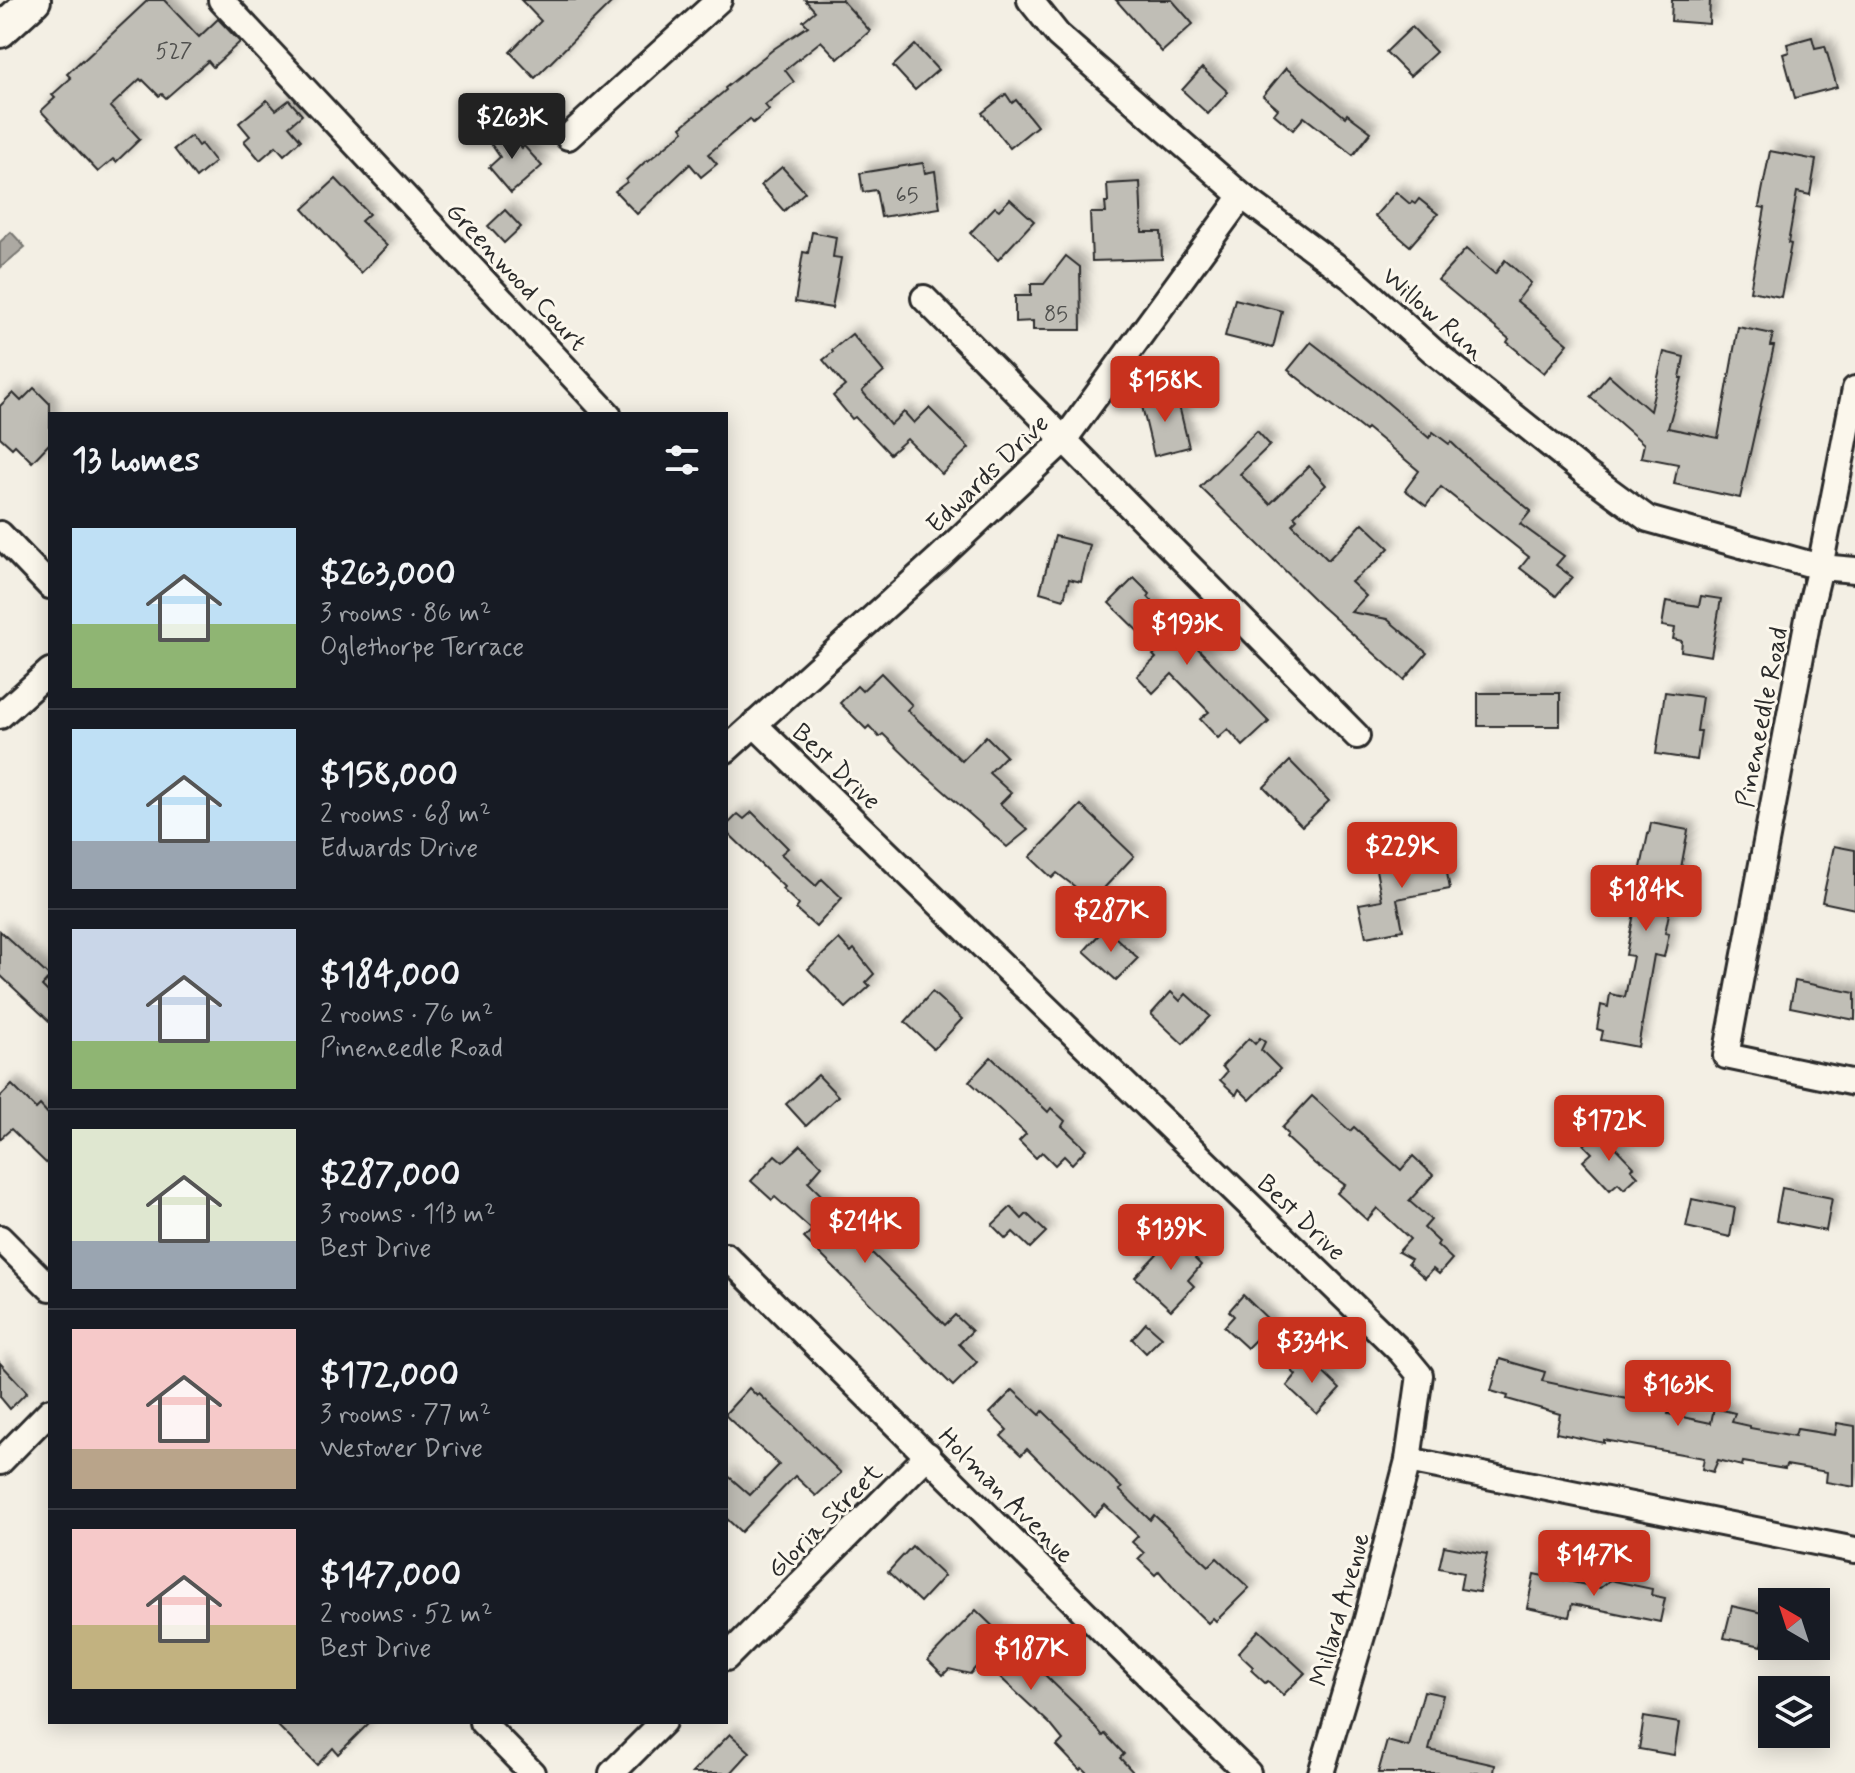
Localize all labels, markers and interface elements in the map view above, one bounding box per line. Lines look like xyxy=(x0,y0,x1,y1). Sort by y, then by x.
house number: 527 xyxy=(155,38,193,66)
pin: $263K xyxy=(456,93,568,161)
text: $263K xyxy=(476,102,548,136)
house number: 65 xyxy=(896,182,919,210)
street label: Greenwood Court xyxy=(437,195,594,359)
street label: Willow Run xyxy=(1374,260,1492,369)
house number: 85 xyxy=(1044,301,1068,329)
pin: $158K xyxy=(1109,356,1221,424)
text: $158K xyxy=(1128,365,1202,399)
street label: Edwards Drive xyxy=(920,407,1057,542)
text: 13 homes xyxy=(72,438,200,483)
icon: filters xyxy=(660,438,704,482)
text: $263,000 xyxy=(320,552,456,597)
icon: home xyxy=(136,560,232,656)
text: 3 rooms · 86 m² xyxy=(320,597,491,631)
pin: $193K xyxy=(1131,599,1243,667)
text: $193K xyxy=(1151,608,1223,642)
street label: Pineneedle Road xyxy=(1729,624,1797,810)
text: Oglethorpe Terrace xyxy=(320,631,524,665)
street label: Best Drive xyxy=(784,717,887,818)
text: $158,000 xyxy=(320,753,458,798)
icon: home xyxy=(136,761,232,857)
text: 2 rooms · 68 m² xyxy=(320,798,491,832)
pin: $229K xyxy=(1346,822,1458,890)
text: $229K xyxy=(1365,831,1439,865)
text: Edwards Drive xyxy=(320,832,478,866)
pin: $184K xyxy=(1590,865,1702,933)
text: $184K xyxy=(1609,874,1683,908)
pin: $287K xyxy=(1055,886,1167,954)
text: $287K xyxy=(1073,895,1149,929)
text: $184,000 xyxy=(320,953,460,998)
icon: home xyxy=(136,961,232,1057)
text: 2 rooms · 76 m² xyxy=(320,998,493,1032)
text: Pineneedle Road xyxy=(320,1032,503,1066)
pin: $172K xyxy=(1553,1095,1665,1163)
text: $172K xyxy=(1572,1104,1646,1138)
text: $287,000 xyxy=(320,1153,461,1198)
icon: home xyxy=(136,1161,232,1257)
street label: Best Drive xyxy=(1249,1168,1352,1269)
pin: $214K xyxy=(809,1197,921,1265)
text: 3 rooms · 113 m² xyxy=(320,1198,496,1232)
pin: $139K xyxy=(1115,1204,1227,1272)
text: $214K xyxy=(829,1206,901,1240)
text: $139K xyxy=(1136,1213,1206,1247)
text: Best Drive xyxy=(320,1232,431,1266)
pin: $334K xyxy=(1256,1317,1368,1385)
text: $334K xyxy=(1276,1326,1348,1360)
text: $172,000 xyxy=(320,1353,459,1398)
pin: $163K xyxy=(1622,1360,1734,1428)
icon: home xyxy=(136,1361,232,1457)
text: $163K xyxy=(1643,1369,1713,1403)
text: 3 rooms · 77 m² xyxy=(320,1398,491,1432)
street label: Holman Avenue xyxy=(930,1421,1081,1572)
text: Westover Drive xyxy=(320,1432,483,1466)
street label: Gloria Street xyxy=(760,1456,890,1586)
street label: Millard Avenue xyxy=(1303,1529,1379,1690)
pin: $147K xyxy=(1538,1530,1650,1598)
text: $147K xyxy=(1556,1539,1632,1573)
text: $147,000 xyxy=(320,1553,461,1598)
icon: home xyxy=(136,1561,232,1657)
north arrow xyxy=(1758,1588,1830,1660)
map controls xyxy=(1758,1588,1830,1748)
text: 2 rooms · 52 m² xyxy=(320,1598,492,1632)
pin: $187K xyxy=(975,1624,1087,1692)
text: Best Drive xyxy=(320,1632,431,1666)
text: $187K xyxy=(994,1633,1068,1667)
button: layers xyxy=(1758,1676,1830,1748)

